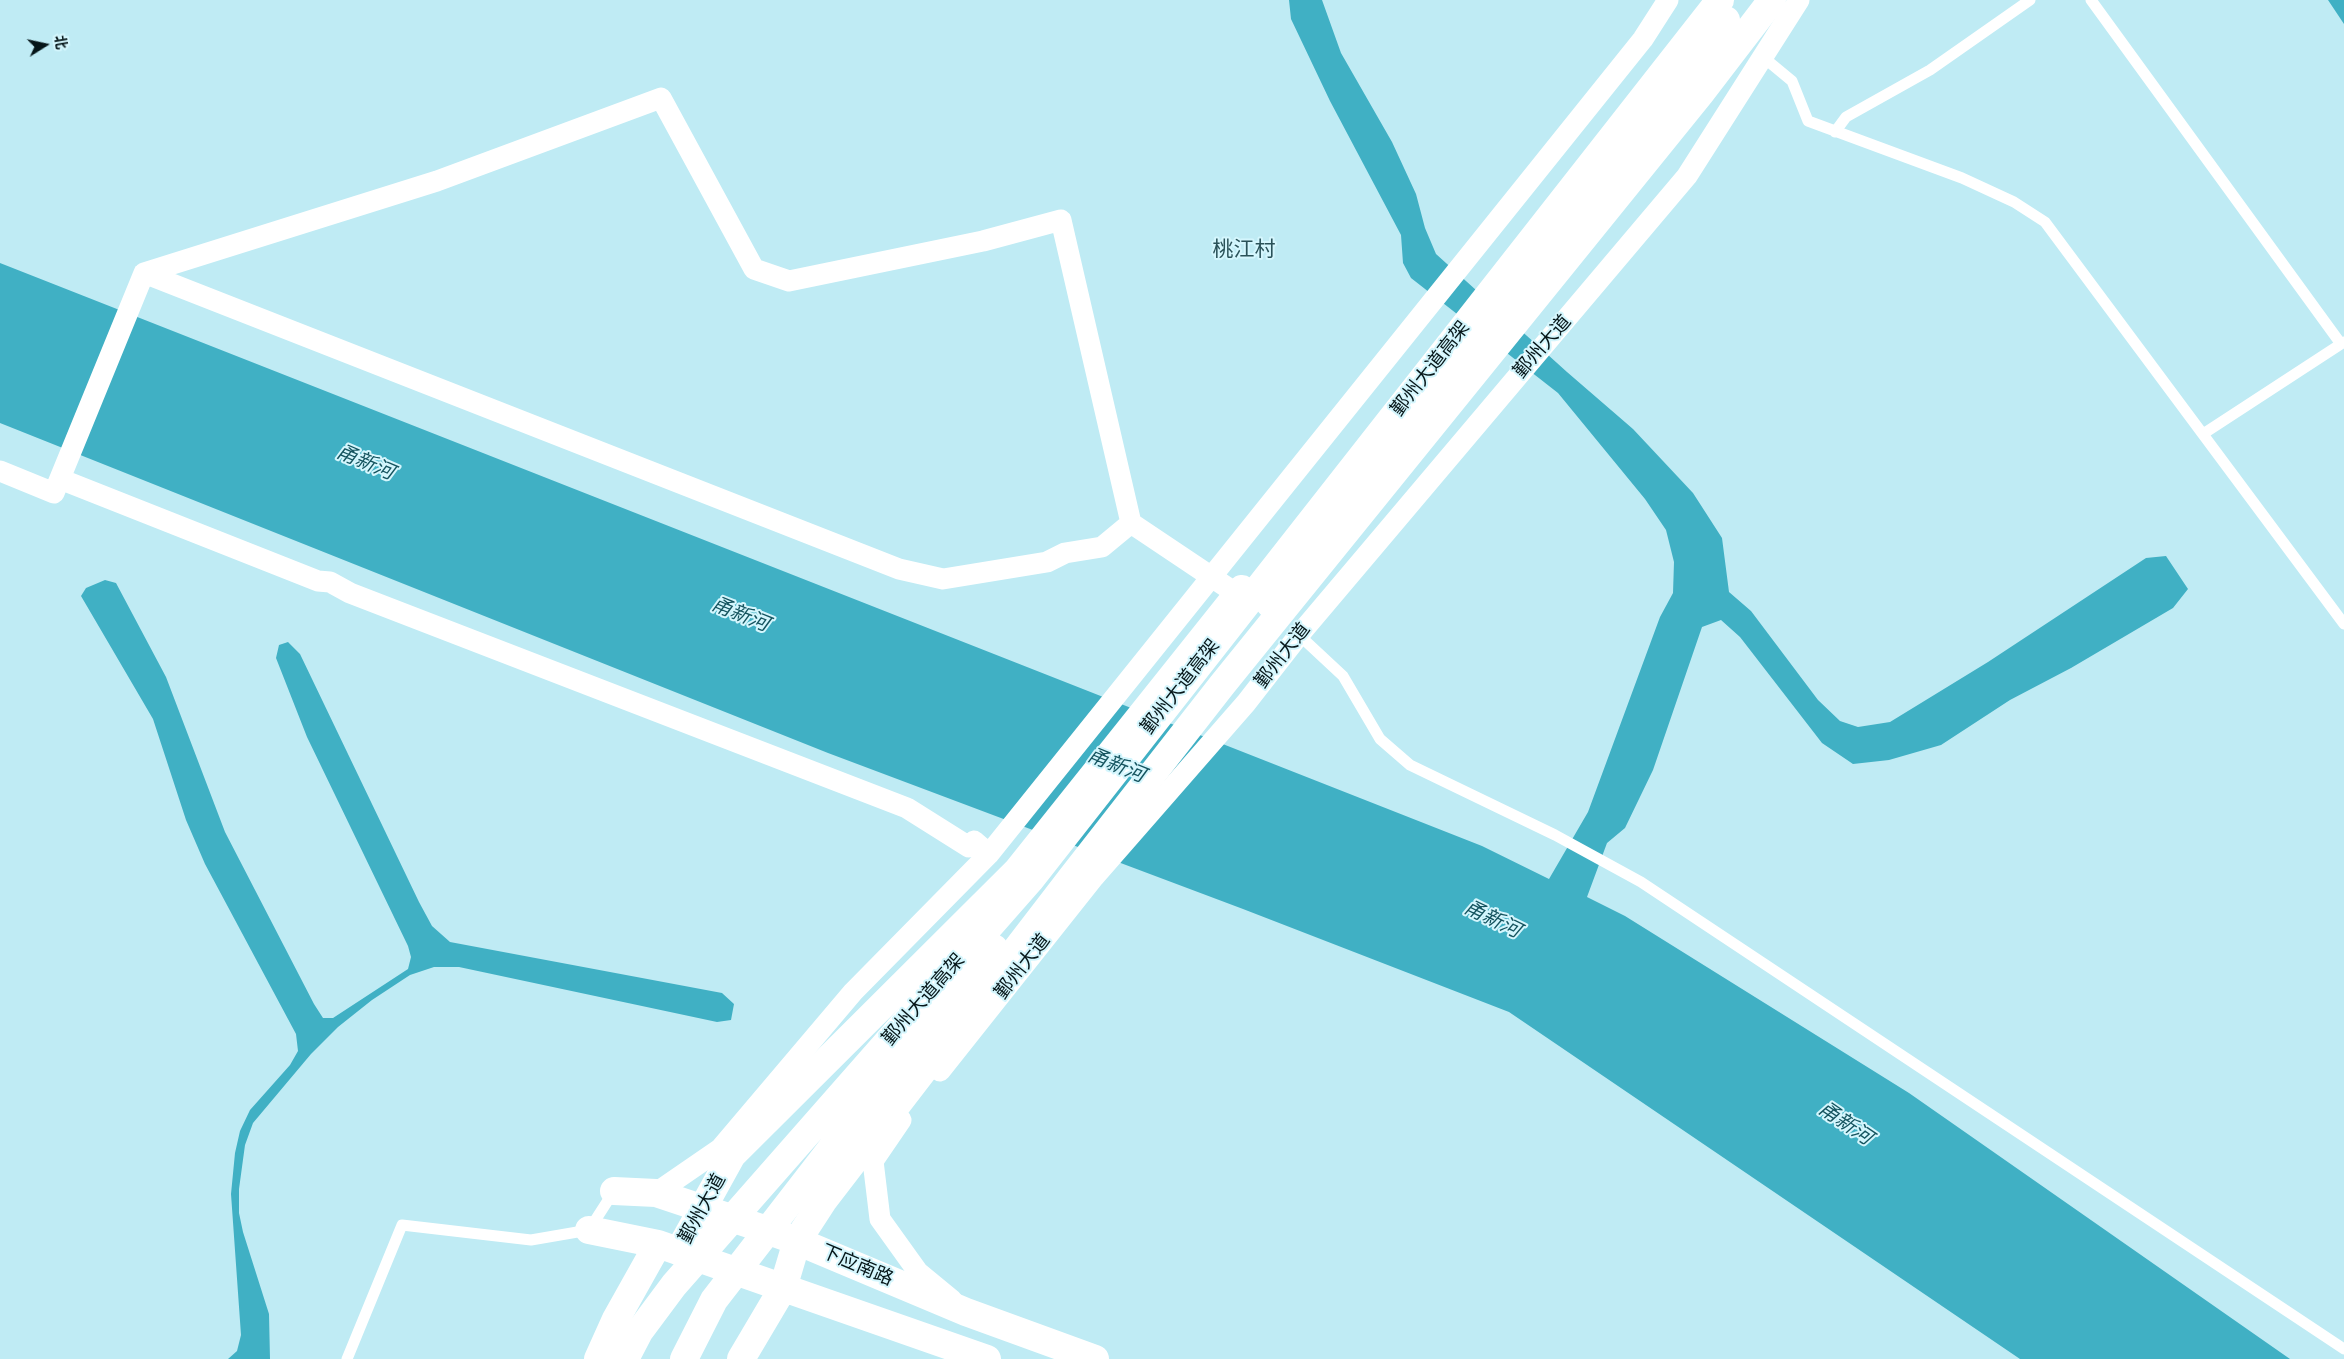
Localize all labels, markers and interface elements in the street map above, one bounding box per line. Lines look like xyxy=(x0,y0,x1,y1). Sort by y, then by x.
north arrow xyxy=(20,20,70,70)
text: 北 xyxy=(51,34,70,51)
district label: 桃江村 xyxy=(1213,237,1275,263)
street label: 鄞州大道 xyxy=(1509,311,1577,383)
street label: 鄞州大道高架 xyxy=(1387,317,1475,421)
water label: 甬新河 xyxy=(333,440,397,486)
water label: 甬新河 xyxy=(708,593,772,637)
street label: 鄞州大道 xyxy=(1251,619,1315,693)
street label: 鄞州大道高架 xyxy=(1137,635,1225,739)
water label: 甬新河 xyxy=(1084,744,1148,788)
water label: 甬新河 xyxy=(1460,896,1524,944)
street label: 鄞州大道 xyxy=(991,930,1055,1004)
street label: 鄞州大道高架 xyxy=(878,950,970,1050)
water label: 甬新河 xyxy=(1813,1097,1877,1151)
street label: 鄞州大道 xyxy=(675,1170,731,1248)
street label: 下应南路 xyxy=(818,1241,896,1291)

